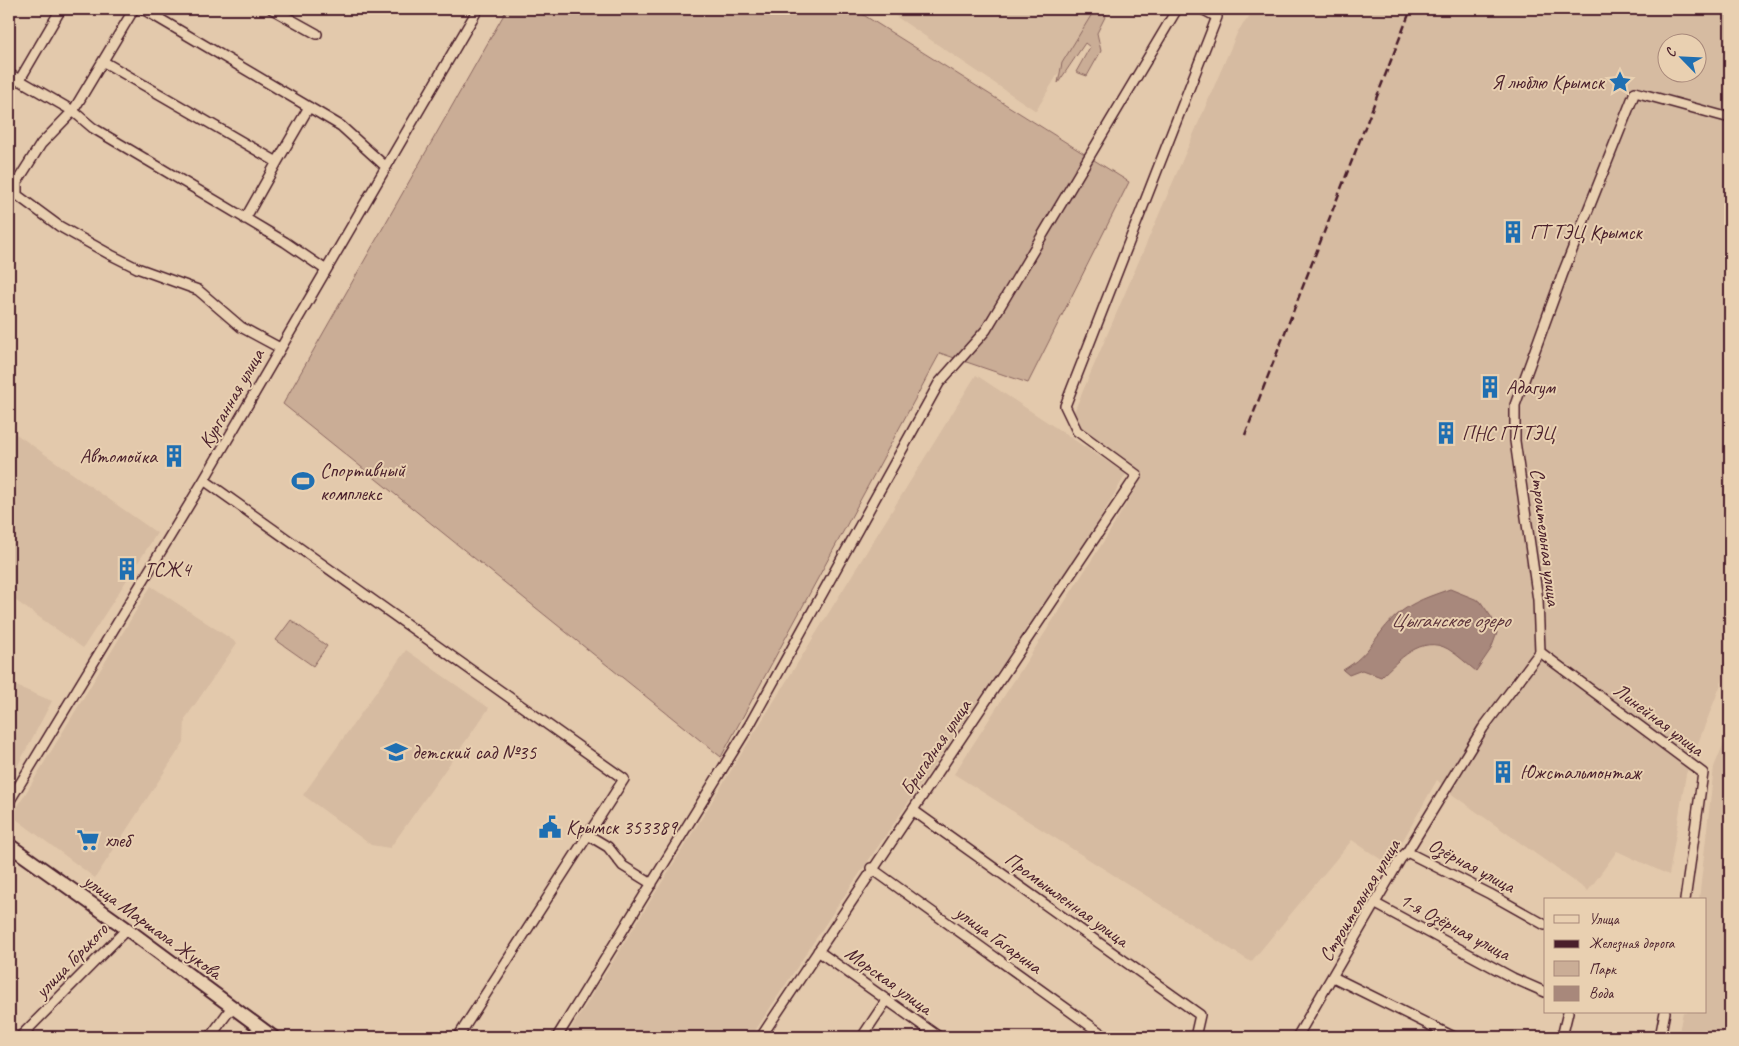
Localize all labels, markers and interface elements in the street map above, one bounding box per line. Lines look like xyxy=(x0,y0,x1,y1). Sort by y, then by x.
north arrow xyxy=(1656,32,1706,82)
text: С xyxy=(1661,44,1681,60)
place icon: Я люблю Крымск xyxy=(1607,69,1633,95)
place label: Я люблю Крымск xyxy=(1492,70,1606,95)
building icon: ГТ ТЭЦ Крымск xyxy=(1500,219,1526,245)
place label: ГТ ТЭЦ Крымск xyxy=(1530,220,1644,245)
street label: Курганная улица xyxy=(193,343,270,452)
building icon: Адагум xyxy=(1477,374,1503,400)
place label: Адагум xyxy=(1506,375,1556,400)
building icon: ПНС ГТ ТЭЦ xyxy=(1433,420,1459,446)
place label: ПНС ГТ ТЭЦ xyxy=(1462,421,1557,446)
building icon: Автомойка xyxy=(161,443,187,469)
place label: Автомойка xyxy=(80,444,158,469)
place label: Спортивный комплекс xyxy=(320,458,407,506)
street label: Строительная улица xyxy=(1525,467,1567,609)
sports icon: Спортивный комплекс xyxy=(290,468,316,494)
building icon: ТСЖ4 xyxy=(114,556,140,582)
place label: ТСЖ4 xyxy=(144,557,193,582)
water label: Цыганское озеро xyxy=(1391,607,1512,633)
street label: Линейная улица xyxy=(1609,677,1710,763)
street label: Бригадная улица xyxy=(894,694,977,800)
school or university icon: детский сад №35 xyxy=(383,739,409,765)
place label: детский сад №35 xyxy=(412,740,537,765)
building icon: Южстальмонтаж xyxy=(1490,759,1516,785)
place label: Южстальмонтаж xyxy=(1520,760,1643,785)
public building icon: Крымск 353389 xyxy=(537,814,563,840)
place label: Крымск 353389 xyxy=(566,815,679,840)
supermarket icon: хлеб xyxy=(75,827,101,853)
place label: хлеб xyxy=(105,828,134,853)
street label: Озёрная улица xyxy=(1424,832,1521,900)
street label: Строительная улица xyxy=(1313,833,1407,966)
street label: Промышленная улица xyxy=(1000,846,1135,954)
street label: улица Маршала Жукова xyxy=(78,867,228,986)
street label: 1-я Озёрная улица xyxy=(1395,887,1516,968)
legend xyxy=(1544,898,1706,1014)
street label: улица Гагарина xyxy=(950,899,1048,980)
text: Улица xyxy=(1589,910,1620,929)
street label: улица Горького xyxy=(29,917,114,1004)
text: Железная дорога xyxy=(1589,934,1676,953)
street label: Морская улица xyxy=(840,940,939,1021)
text: Парк xyxy=(1589,960,1617,979)
text: Вода xyxy=(1589,984,1614,1003)

